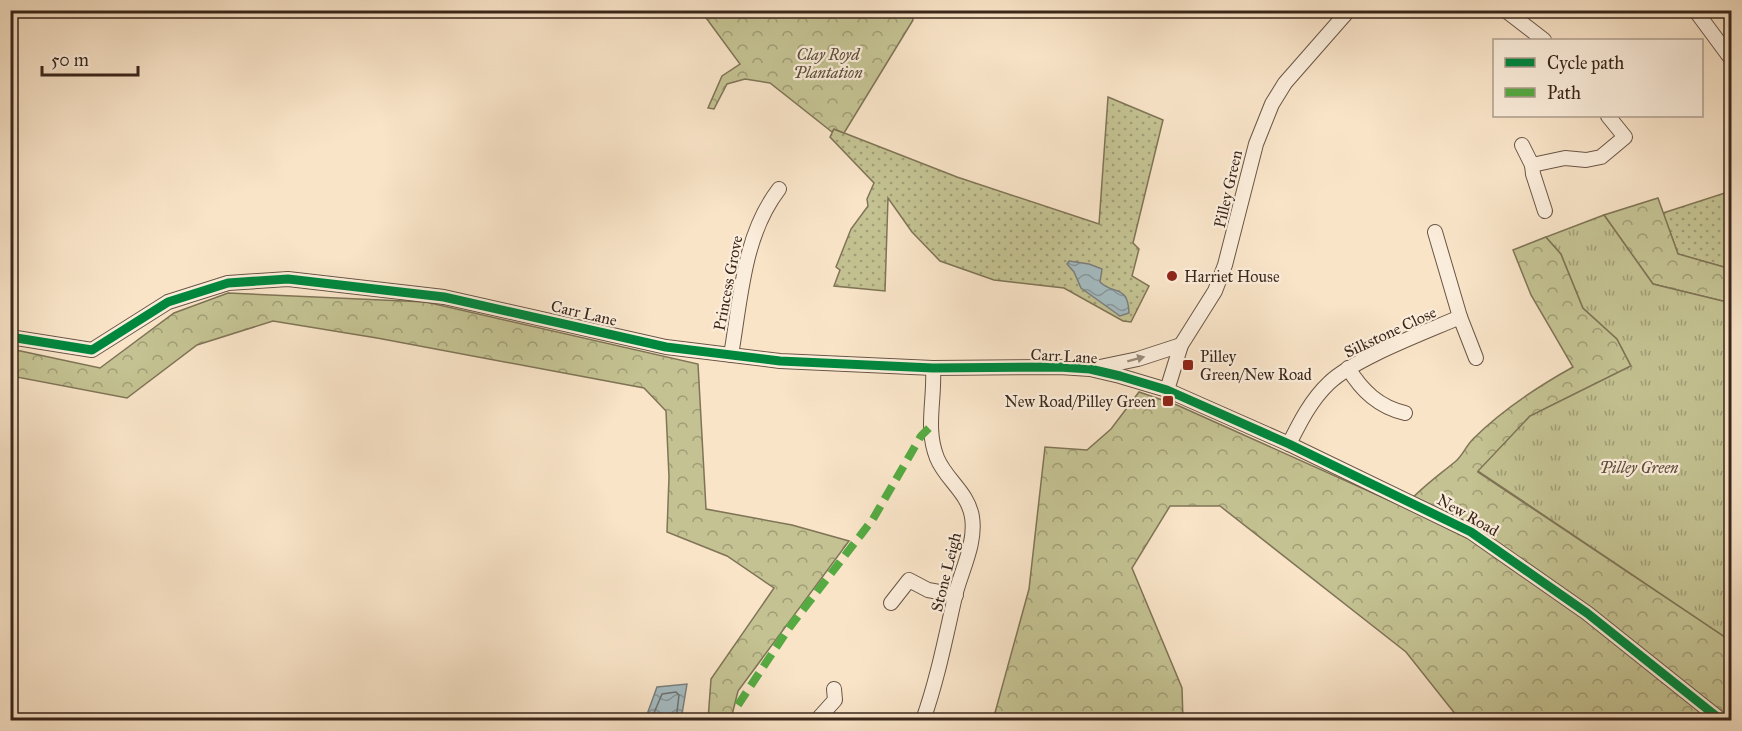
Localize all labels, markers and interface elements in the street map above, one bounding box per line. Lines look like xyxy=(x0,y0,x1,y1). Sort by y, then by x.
scale bar xyxy=(42,39,138,77)
legend xyxy=(1493,39,1703,117)
park label: Clay Royd Plantation xyxy=(793,45,863,82)
text: 50 m xyxy=(51,49,89,71)
text: Cycle path xyxy=(1547,52,1624,74)
text: Path xyxy=(1547,82,1581,104)
street label: Pilley Green xyxy=(1210,148,1246,230)
street label: Princess Grove xyxy=(709,234,747,332)
place label: Harriet House xyxy=(1184,267,1280,286)
marker: Harriet House xyxy=(1165,269,1179,283)
street label: Carr Lane xyxy=(549,296,619,330)
street label: Silkstone Close xyxy=(1341,302,1439,362)
street label: Carr Lane xyxy=(1030,345,1098,367)
place label: Pilley Green/New Road xyxy=(1200,347,1312,384)
one-way arrow xyxy=(1127,354,1145,363)
marker: Pilley Green/New Road xyxy=(1181,358,1195,372)
place label: New Road/Pilley Green xyxy=(1004,392,1156,411)
marker: New Road/Pilley Green xyxy=(1161,394,1175,408)
park label: Pilley Green xyxy=(1600,458,1679,477)
street label: New Road xyxy=(1434,490,1502,540)
street label: Stone Leigh xyxy=(927,530,966,614)

